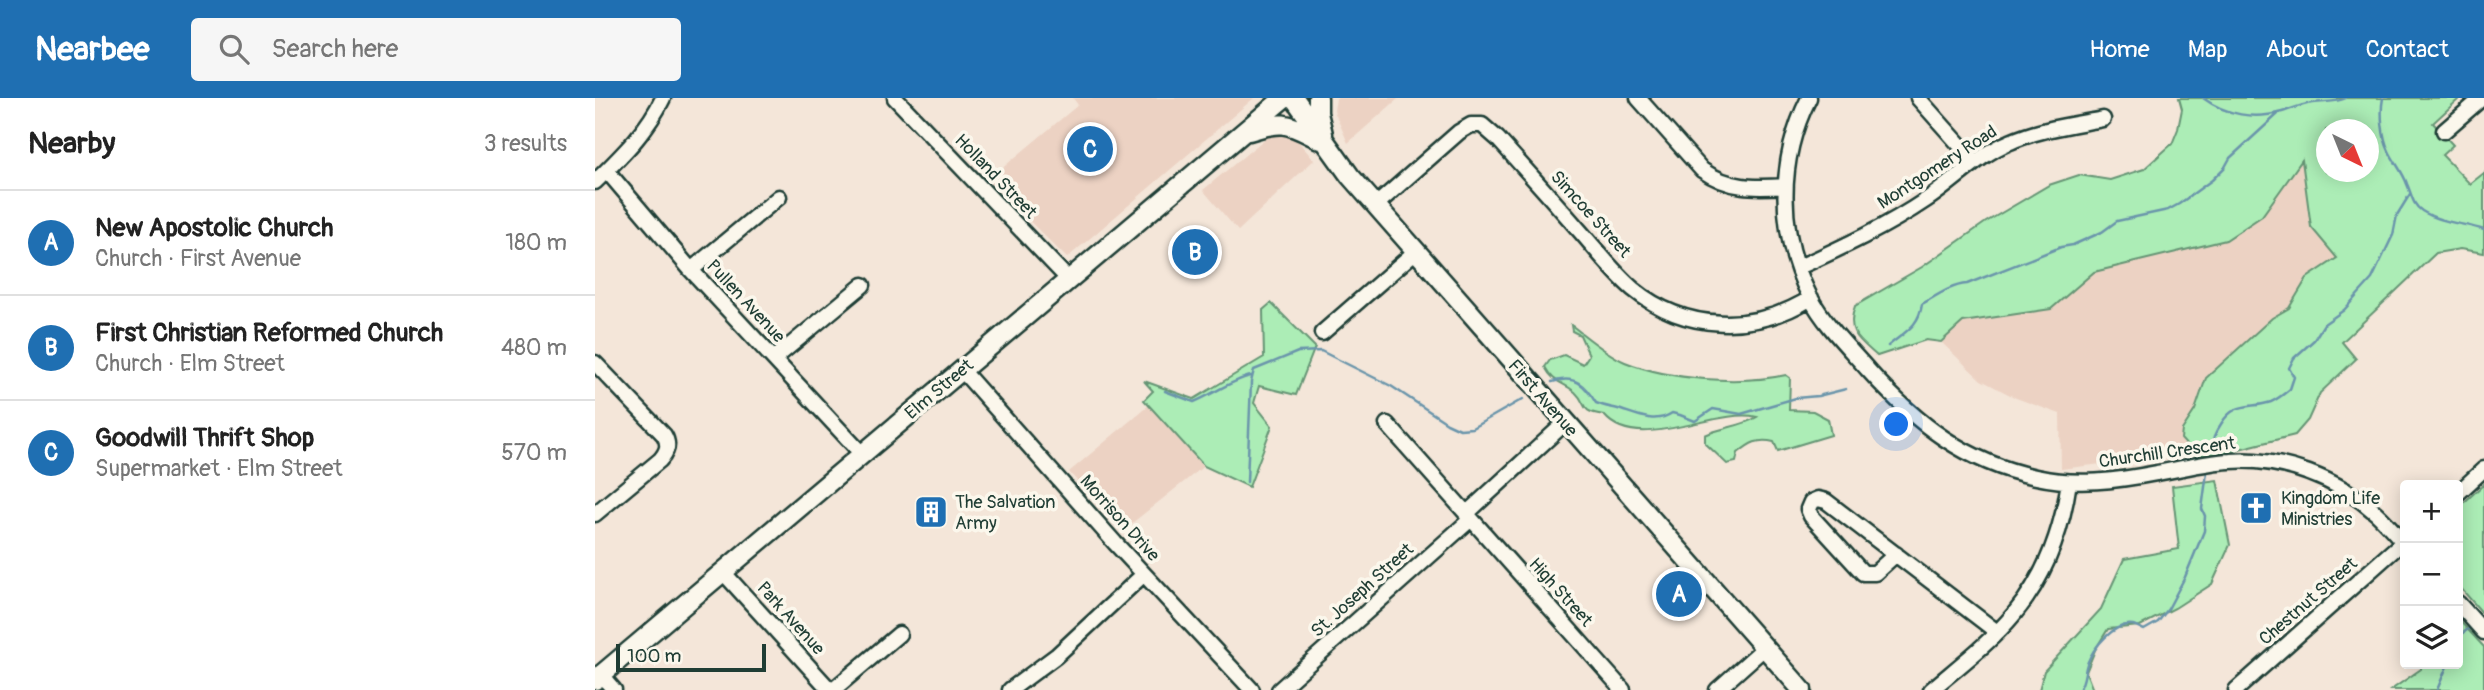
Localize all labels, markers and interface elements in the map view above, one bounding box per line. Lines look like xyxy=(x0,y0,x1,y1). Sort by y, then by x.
search box xyxy=(191,18,681,81)
text: Nearbee xyxy=(35,29,149,70)
icon: search xyxy=(215,30,253,68)
text: Search here xyxy=(271,33,398,65)
text: Home xyxy=(2089,35,2150,64)
text: Map xyxy=(2188,35,2228,64)
text: About xyxy=(2266,35,2328,64)
text: Contact xyxy=(2366,35,2449,64)
north arrow xyxy=(2316,119,2379,182)
street label: Montgomery Road xyxy=(1873,120,2001,215)
pin: C xyxy=(1067,123,1113,175)
text: Nearby xyxy=(28,125,115,162)
text: 3 results xyxy=(484,129,567,158)
street label: Holland Street xyxy=(949,129,1042,224)
street label: Simcoe Street xyxy=(1545,166,1636,263)
text: New Apostolic Church xyxy=(95,212,333,244)
pin: B xyxy=(1172,226,1218,278)
text: A xyxy=(44,228,58,257)
text: 180 m xyxy=(505,228,567,257)
text: Church · First Avenue xyxy=(95,244,301,273)
street label: Pullen Avenue xyxy=(701,255,790,348)
text: First Christian Reformed Church xyxy=(95,317,443,349)
text: B xyxy=(44,333,58,362)
text: 480 m xyxy=(501,333,567,362)
text: Church · Elm Street xyxy=(95,349,285,378)
street label: Elm Street xyxy=(900,354,979,425)
street label: First Avenue xyxy=(1503,355,1583,442)
your location xyxy=(1879,407,1913,441)
text: Goodwill Thrift Shop xyxy=(95,422,314,454)
street label: Churchill Crescent xyxy=(2097,431,2237,473)
text: C xyxy=(44,438,58,467)
text: 570 m xyxy=(501,438,567,467)
text: Supermarket · Elm Street xyxy=(95,454,343,483)
street label: Morrison Drive xyxy=(1075,470,1165,567)
map controls xyxy=(2400,480,2463,669)
button: + xyxy=(2400,480,2463,543)
place label: Kingdom Life Ministries xyxy=(2281,487,2380,531)
church icon: Kingdom Life Ministries xyxy=(2237,489,2275,527)
place label: The Salvation Army xyxy=(955,491,1055,535)
building icon: The Salvation Army xyxy=(912,493,950,531)
street label: St. Joseph Street xyxy=(1306,538,1419,643)
button: − xyxy=(2400,543,2463,606)
street label: Chestnut Street xyxy=(2254,552,2363,650)
street label: High Street xyxy=(1524,553,1598,632)
pin: A xyxy=(1656,568,1702,620)
street label: Park Avenue xyxy=(752,577,830,660)
button: layers xyxy=(2400,606,2463,669)
scale bar xyxy=(616,641,767,673)
text: 100 m xyxy=(627,644,681,668)

